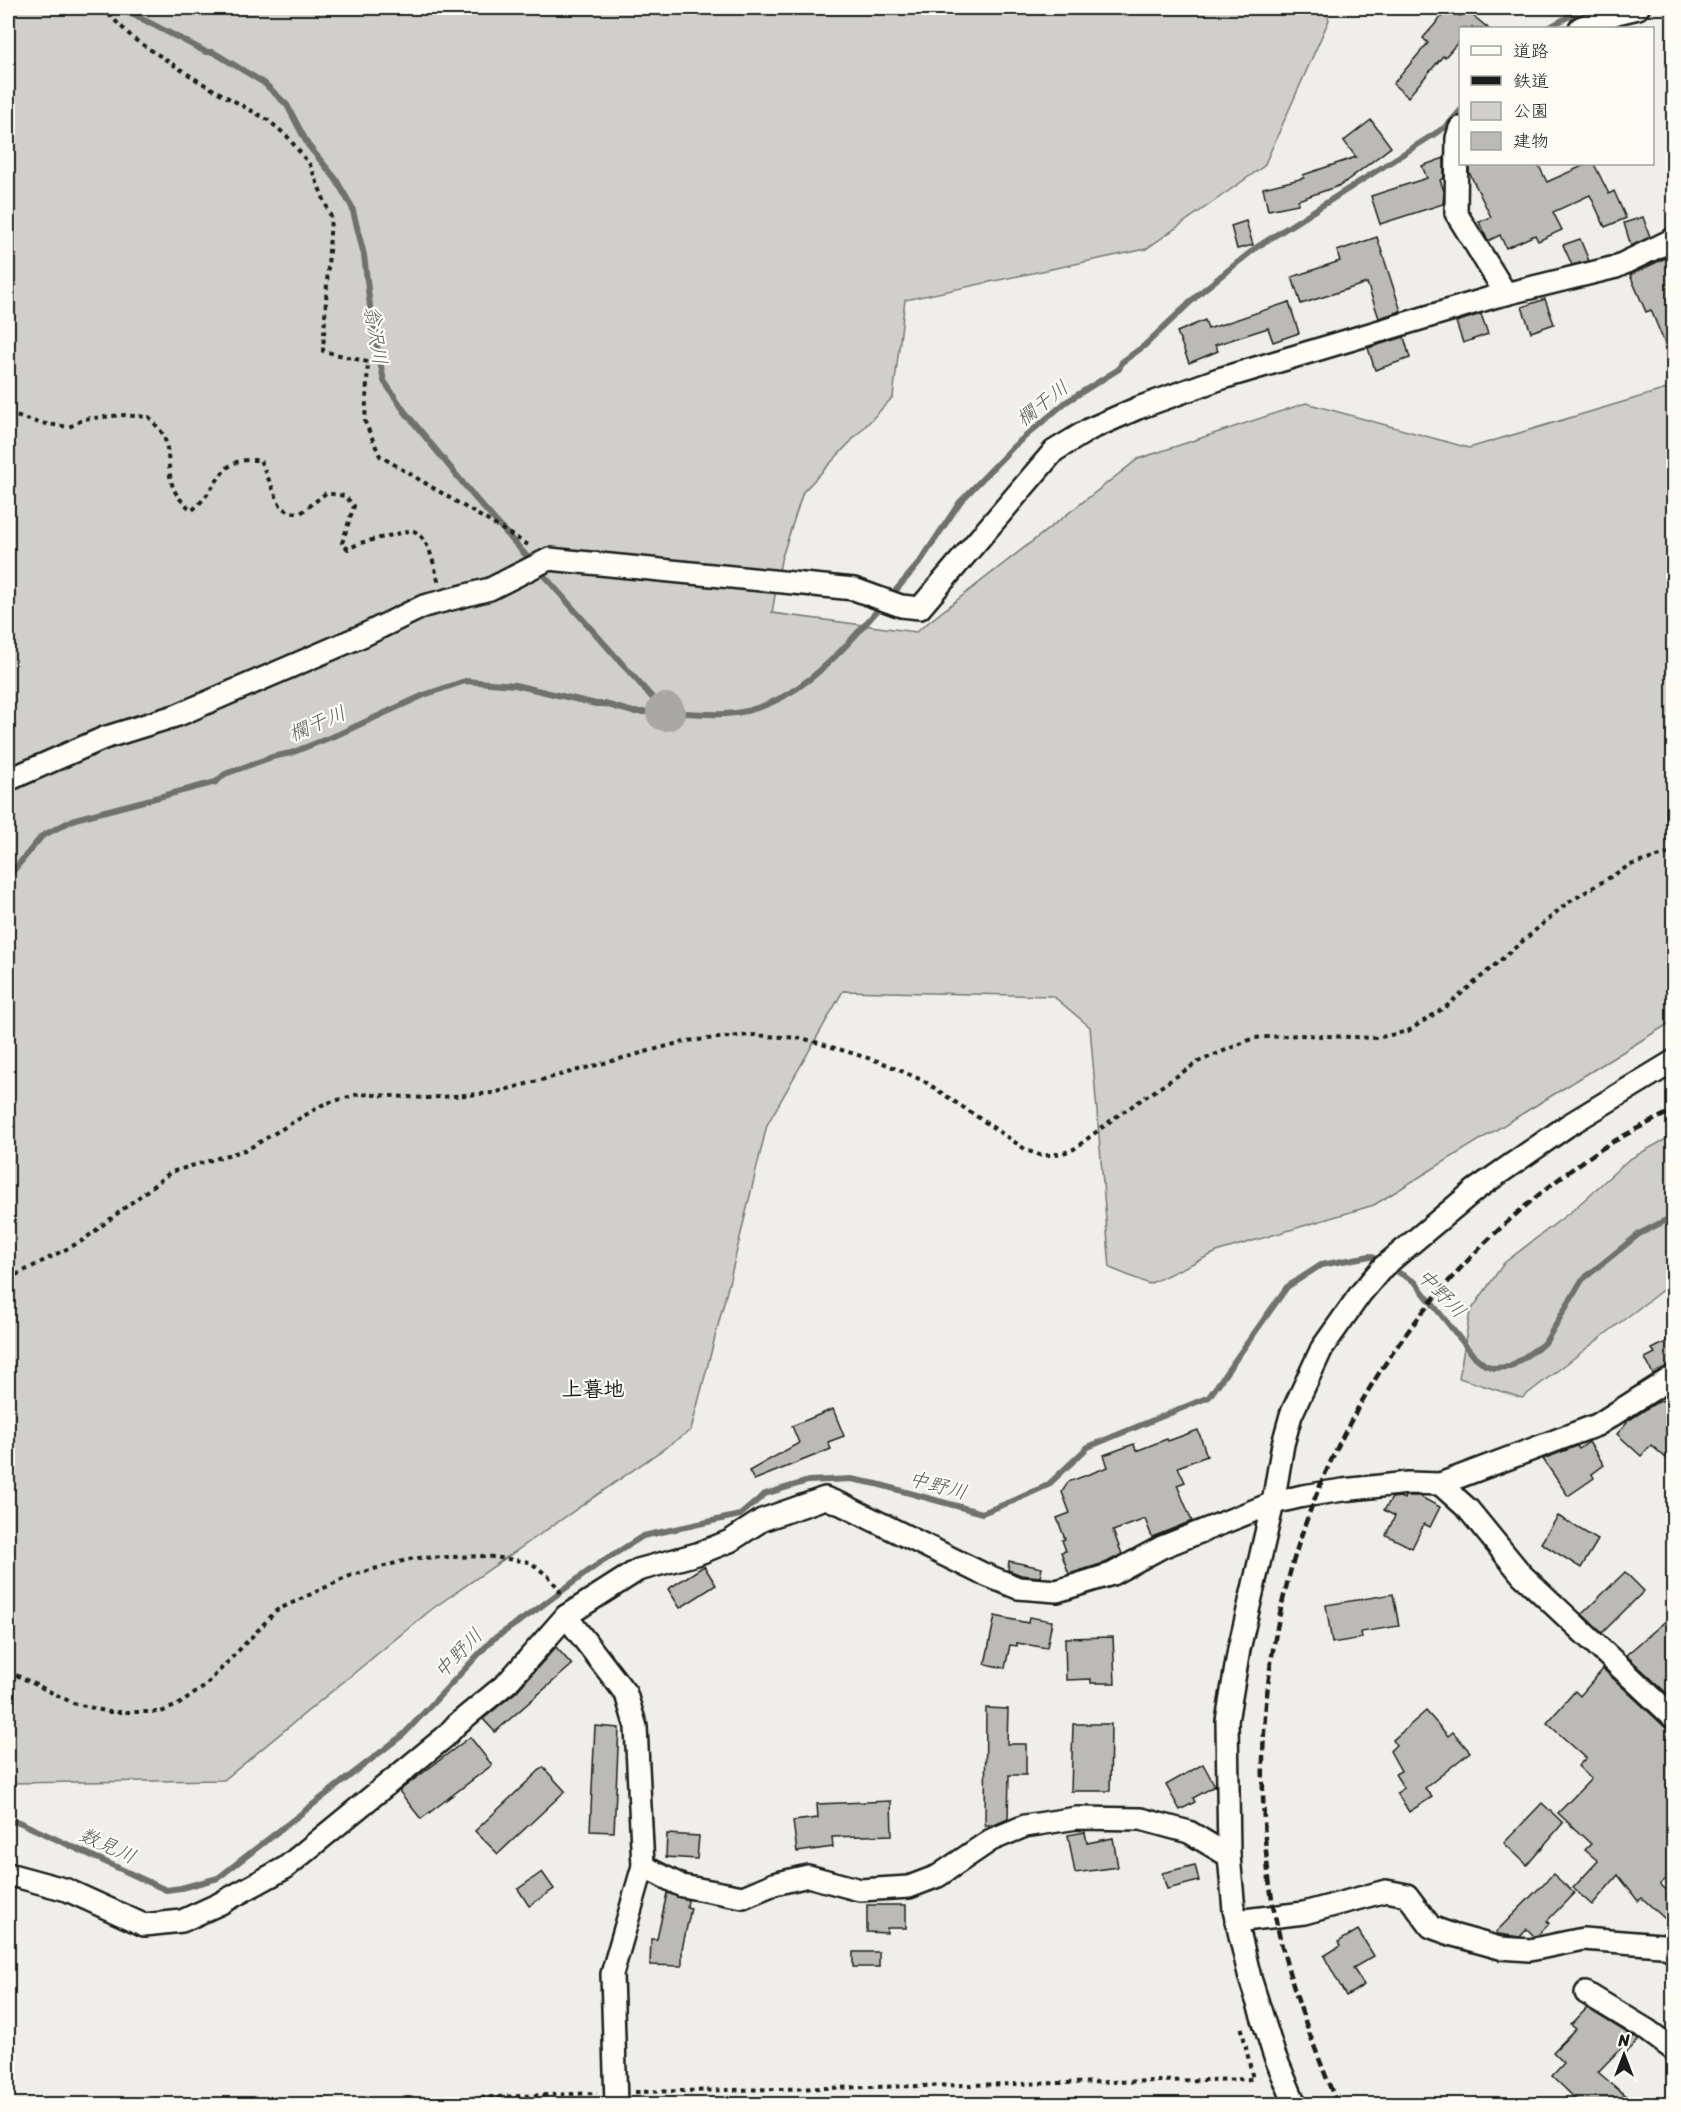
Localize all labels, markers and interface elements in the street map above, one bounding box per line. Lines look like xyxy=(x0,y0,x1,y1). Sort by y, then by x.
legend xyxy=(1459,27,1654,165)
text: 道路 xyxy=(1513,35,1549,67)
text: 鉄道 xyxy=(1513,65,1549,97)
text: 公園 xyxy=(1513,95,1549,127)
text: 建物 xyxy=(1513,125,1549,157)
water label: 翁沢川 xyxy=(354,303,397,367)
water label: 欄干川 xyxy=(1008,371,1077,436)
water label: 欄干川 xyxy=(283,696,352,751)
water label: 中野川 xyxy=(1408,1260,1475,1327)
district label: 上暮地 xyxy=(562,1370,625,1408)
water label: 中野川 xyxy=(904,1461,971,1510)
water label: 中野川 xyxy=(425,1620,492,1687)
water label: 数見川 xyxy=(73,1817,142,1874)
north arrow xyxy=(1594,2025,1654,2085)
text: N xyxy=(1617,2026,1630,2055)

